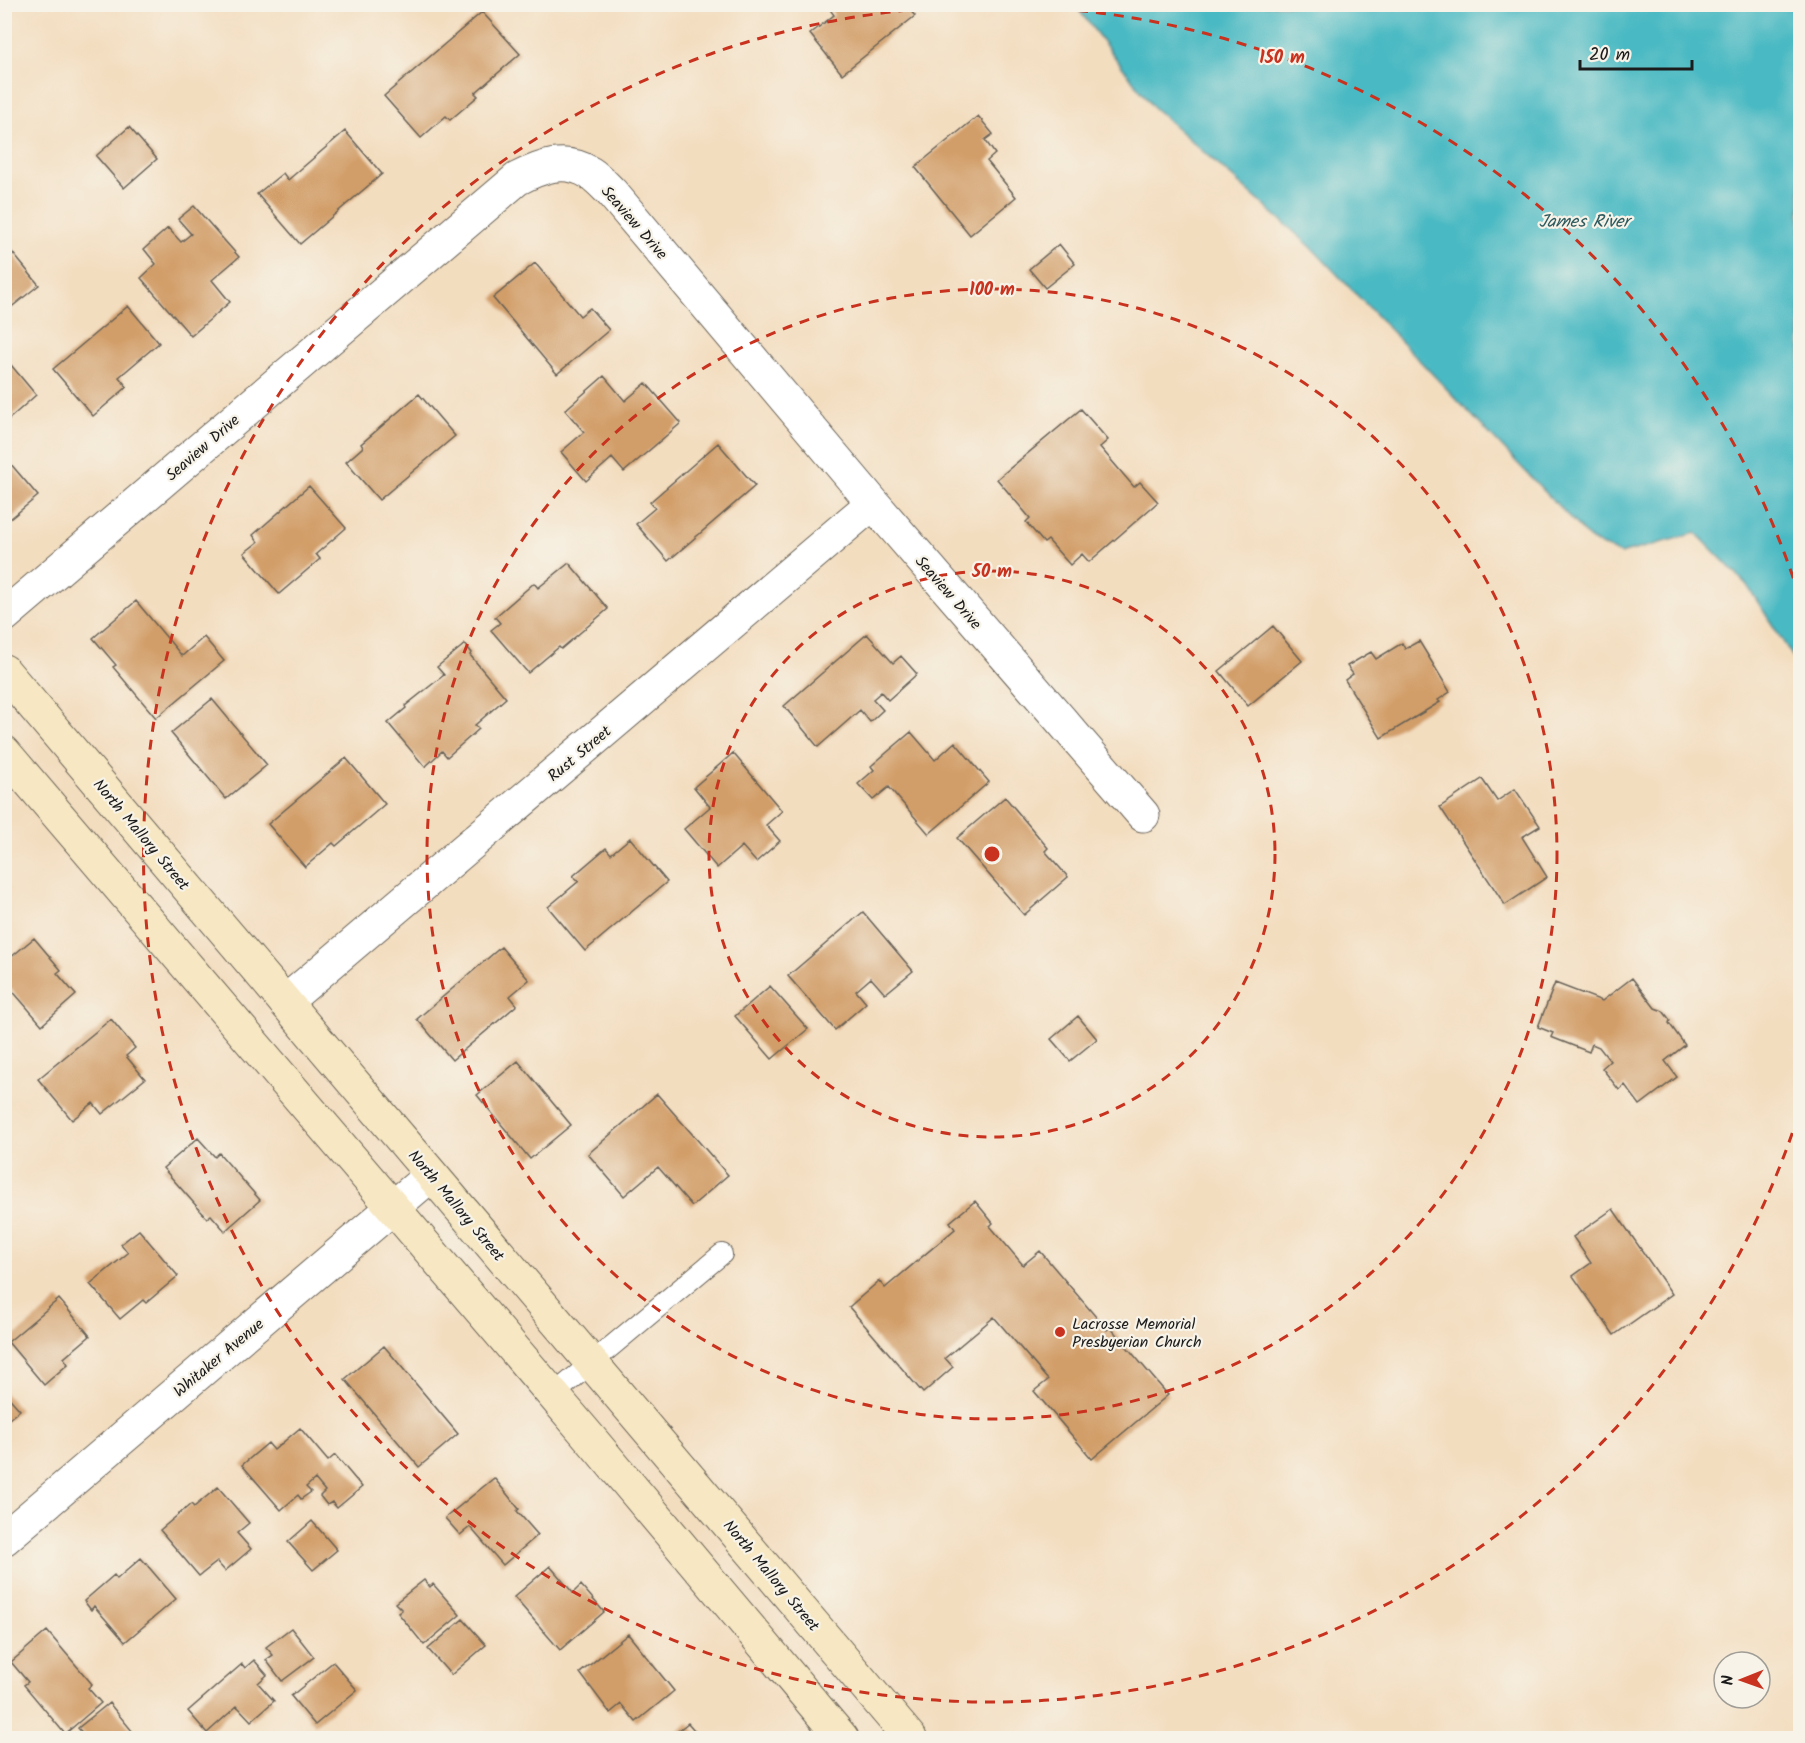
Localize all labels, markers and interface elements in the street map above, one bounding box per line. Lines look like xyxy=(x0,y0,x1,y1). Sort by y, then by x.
scale bar xyxy=(1580,33,1692,71)
text: 20 m xyxy=(1589,41,1630,70)
text: 150 m xyxy=(1259,44,1305,73)
street label: Seaview Drive xyxy=(594,180,673,266)
water label: James River xyxy=(1539,208,1633,237)
text: 100 m xyxy=(969,276,1015,305)
street label: Seaview Drive xyxy=(160,409,246,488)
street label: Seaview Drive xyxy=(908,550,987,636)
text: 50 m xyxy=(971,558,1012,587)
street label: Rust Street xyxy=(542,719,618,788)
street label: North Mallory Street xyxy=(86,773,196,897)
centre of rings xyxy=(982,844,1002,864)
street label: North Mallory Street xyxy=(401,1144,511,1268)
place label: Lacrosse Memorial Presbyerian Church xyxy=(1072,1312,1202,1355)
street label: Whitaker Avenue xyxy=(168,1313,270,1404)
marker: Lacrosse Memorial Presbyerian Church xyxy=(1053,1325,1067,1339)
street label: North Mallory Street xyxy=(716,1514,826,1638)
north arrow xyxy=(1712,1650,1772,1710)
text: N xyxy=(1716,1675,1741,1686)

